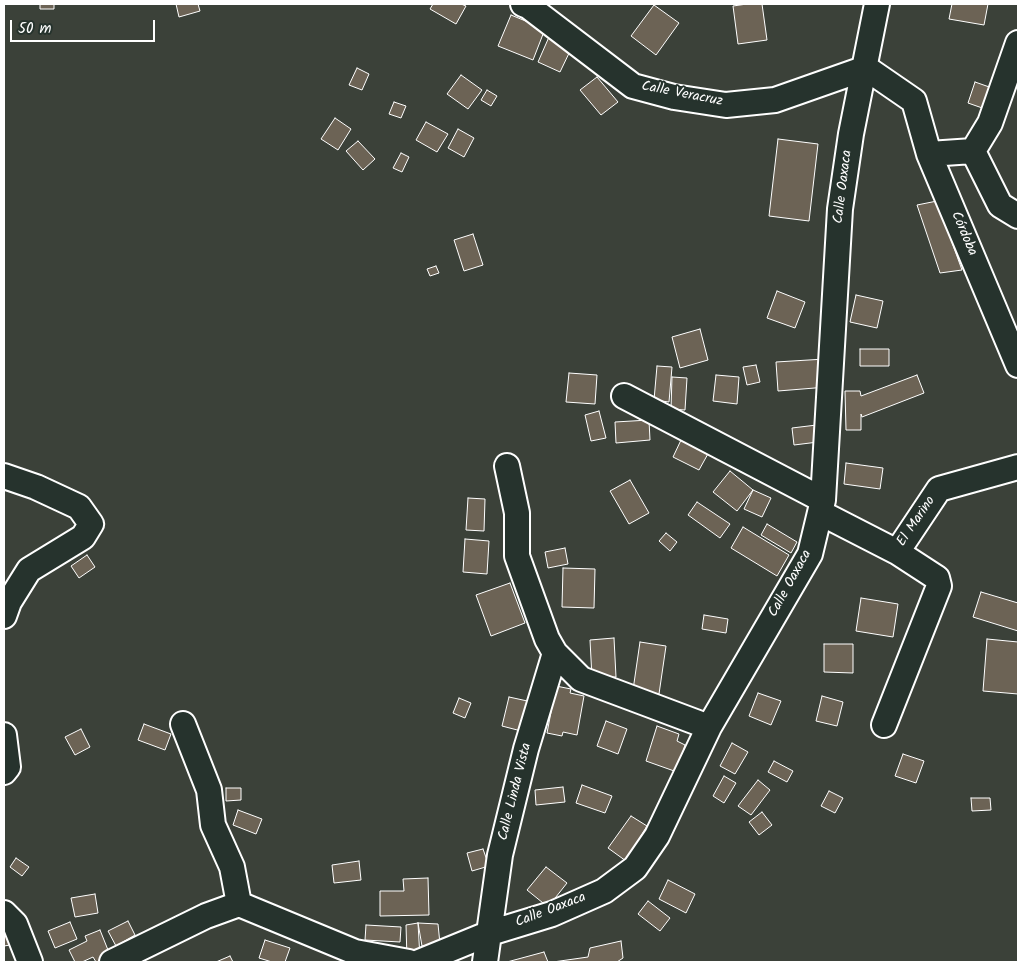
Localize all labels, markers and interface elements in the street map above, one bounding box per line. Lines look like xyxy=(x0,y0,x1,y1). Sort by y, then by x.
scale bar xyxy=(12,10,158,42)
text: 50 m xyxy=(18,17,52,41)
street label: Calle Veracruz xyxy=(640,79,724,111)
street label: Calle Oaxaca xyxy=(831,149,857,225)
street label: Córdoba xyxy=(946,209,980,259)
street label: El Marino xyxy=(894,494,940,550)
street label: Calle Oaxaca xyxy=(766,547,816,621)
street label: Calle Linda Vista xyxy=(496,741,536,843)
street label: Calle Oaxaca xyxy=(513,890,589,932)

